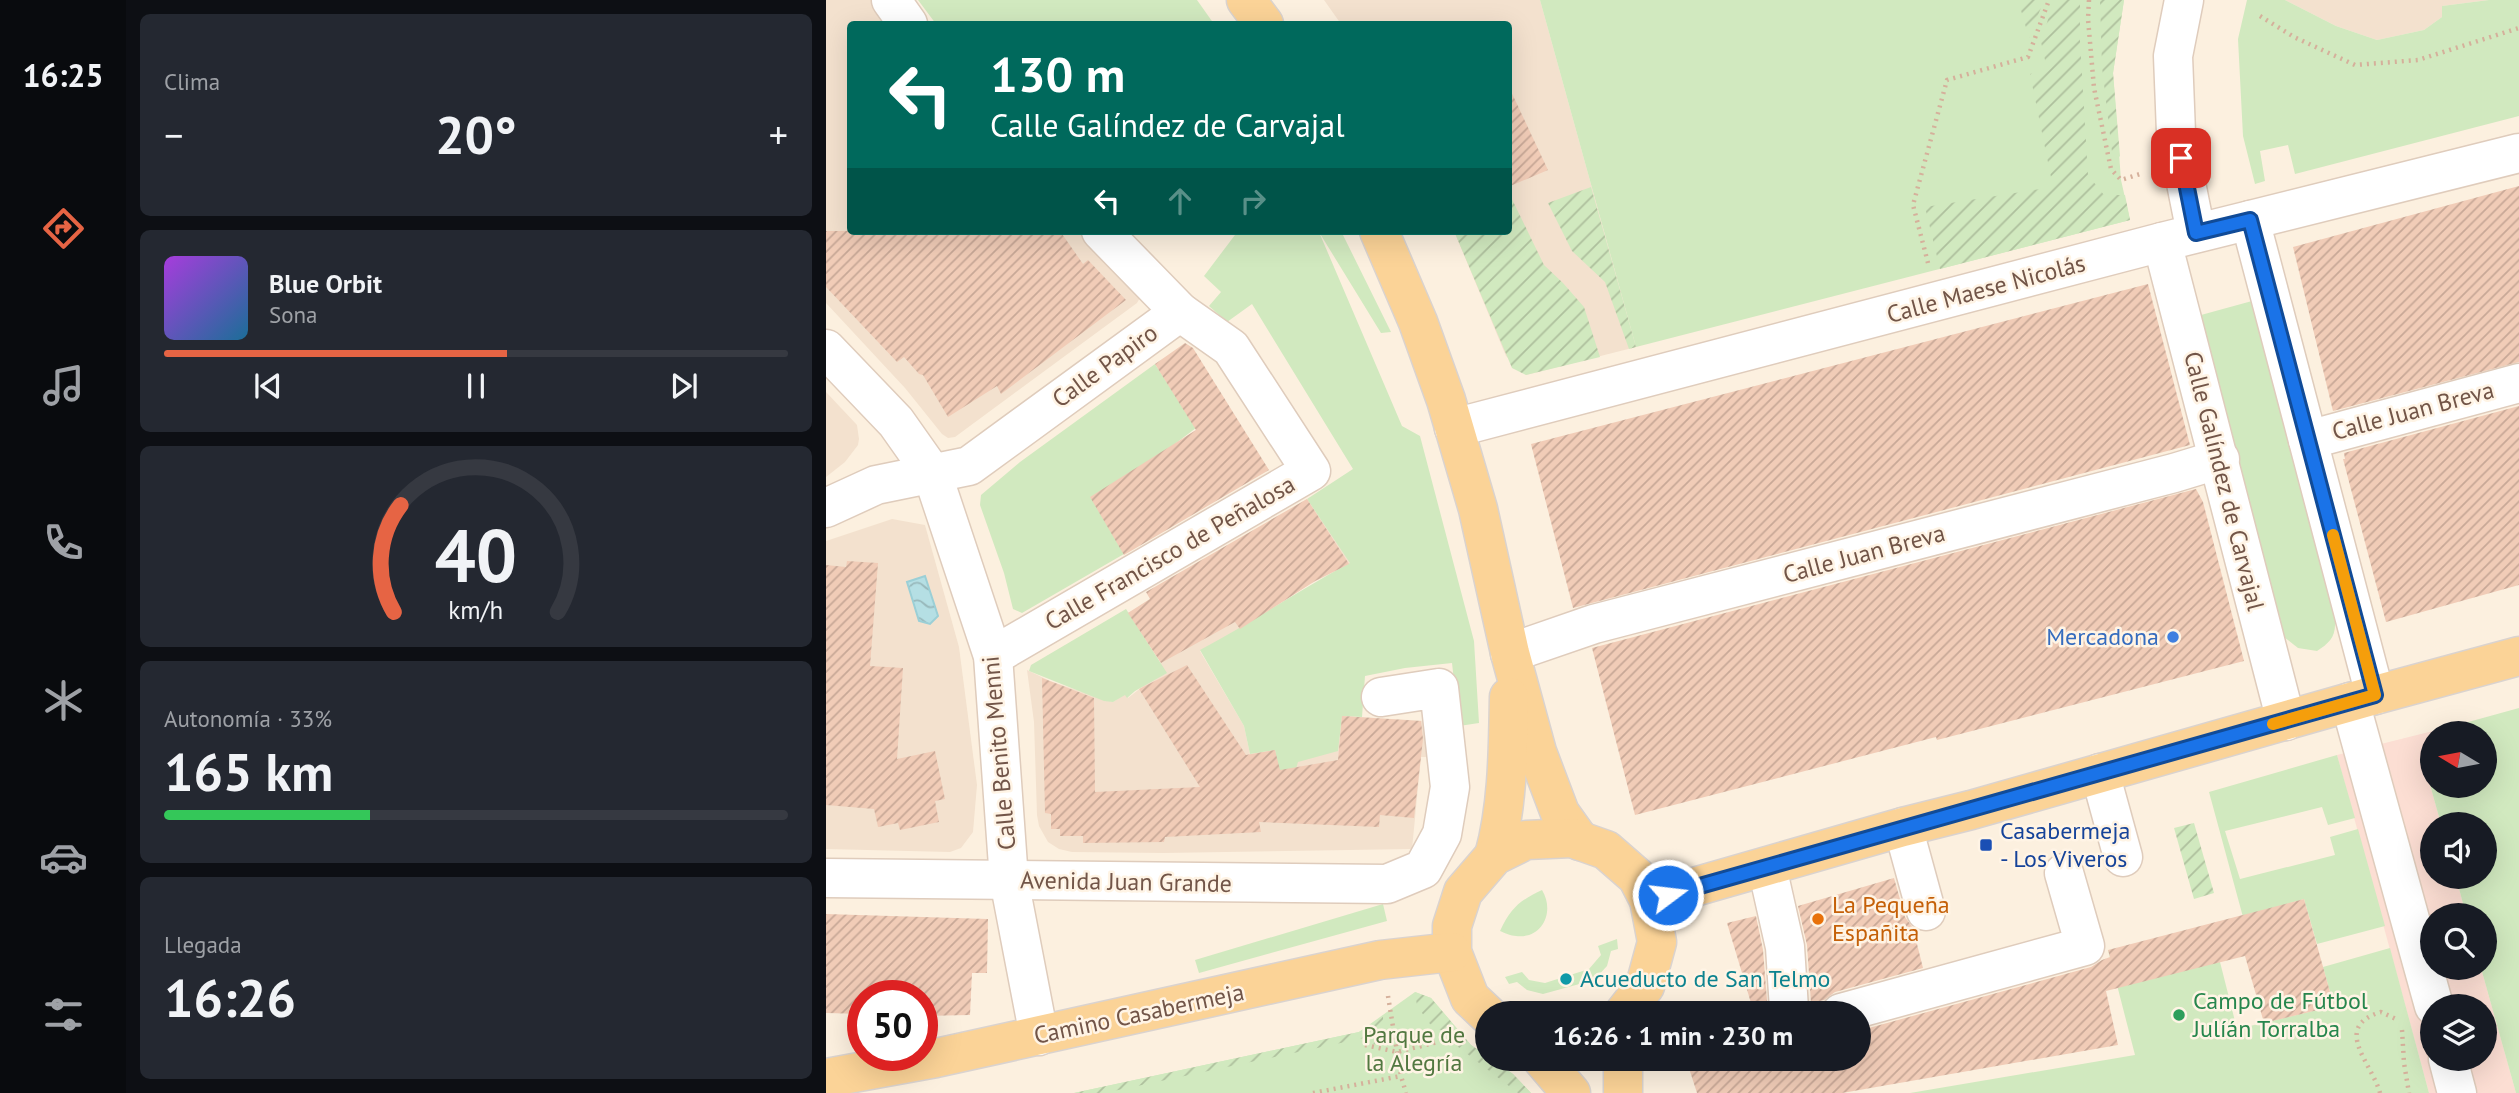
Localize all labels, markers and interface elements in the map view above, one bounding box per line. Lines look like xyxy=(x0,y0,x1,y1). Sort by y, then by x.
text: 130 m xyxy=(990,42,1125,106)
icon: left xyxy=(875,49,966,140)
text: 16:25 xyxy=(22,54,104,96)
text: Clima xyxy=(164,67,220,96)
text: 20° xyxy=(435,101,517,168)
text: Calle Galíndez de Carvajal xyxy=(990,104,1345,146)
text: − xyxy=(164,110,183,159)
text: + xyxy=(769,110,788,159)
pin xyxy=(2151,128,2211,188)
icon: arrive xyxy=(2162,139,2200,177)
icon: left xyxy=(1088,182,1126,220)
icon: ahead xyxy=(1161,182,1199,220)
icon: right xyxy=(1234,182,1272,220)
icon: directions xyxy=(39,204,88,253)
street label: Calle Maese Nicolás xyxy=(1883,247,2089,330)
text: Blue Orbit xyxy=(269,267,382,300)
text: Sona xyxy=(269,300,318,329)
street label: Calle Papiro xyxy=(1046,317,1163,414)
street label: Calle Galíndez de Carvajal xyxy=(2177,348,2272,614)
icon: music xyxy=(39,361,88,410)
icon: previous xyxy=(249,367,287,405)
icon: pause xyxy=(457,367,495,405)
icon: next xyxy=(665,367,703,405)
street label: Calle Juan Breva xyxy=(2328,374,2497,447)
street label: Calle Francisco de Peñalosa xyxy=(1039,468,1300,637)
text: 40 xyxy=(435,509,517,603)
street label: Calle Juan Breva xyxy=(1779,517,1948,590)
icon: phone xyxy=(39,518,88,567)
text: km/h xyxy=(449,594,503,626)
place label: Mercadona xyxy=(2046,621,2159,652)
marker: Mercadona xyxy=(2165,629,2181,645)
street label: Calle Benito Menni xyxy=(975,655,1022,851)
icon: climate xyxy=(39,676,88,725)
text: Autonomía · 33% xyxy=(164,704,332,733)
north arrow xyxy=(2420,721,2497,798)
map controls xyxy=(2420,721,2497,1071)
text: 165 km xyxy=(164,738,333,805)
button: sound xyxy=(2420,812,2497,889)
place label: Casabermeja - Los Viveros xyxy=(2000,815,2131,874)
icon: car xyxy=(39,833,88,882)
marker: Casabermeja - Los Viveros xyxy=(1978,837,1994,853)
position arrow xyxy=(1631,858,1705,932)
street label: Avenida Juan Grande xyxy=(1020,864,1232,899)
place label: La Pequeña Españita xyxy=(1832,889,1950,948)
button: search xyxy=(2420,903,2497,980)
marker: La Pequeña Españita xyxy=(1810,911,1826,927)
text: Llegada xyxy=(164,930,242,959)
place label: Acueducto de San Telmo xyxy=(1580,963,1830,994)
text: 16:26 xyxy=(164,964,296,1031)
marker: Acueducto de San Telmo xyxy=(1558,971,1574,987)
street label: Camino Casabermeja xyxy=(1031,976,1247,1051)
speed limit sign: 50 xyxy=(847,980,938,1071)
place label: Campo de Fútbol Julíán Torralba xyxy=(2192,985,2368,1044)
icon: filters xyxy=(39,990,88,1039)
button: layers xyxy=(2420,994,2497,1071)
marker: Campo de Fútbol Julíán Torralba xyxy=(2171,1007,2187,1023)
park label: Parque de la Alegría xyxy=(1363,1019,1465,1078)
text: 16:26 · 1 min · 230 m xyxy=(1553,1019,1793,1052)

